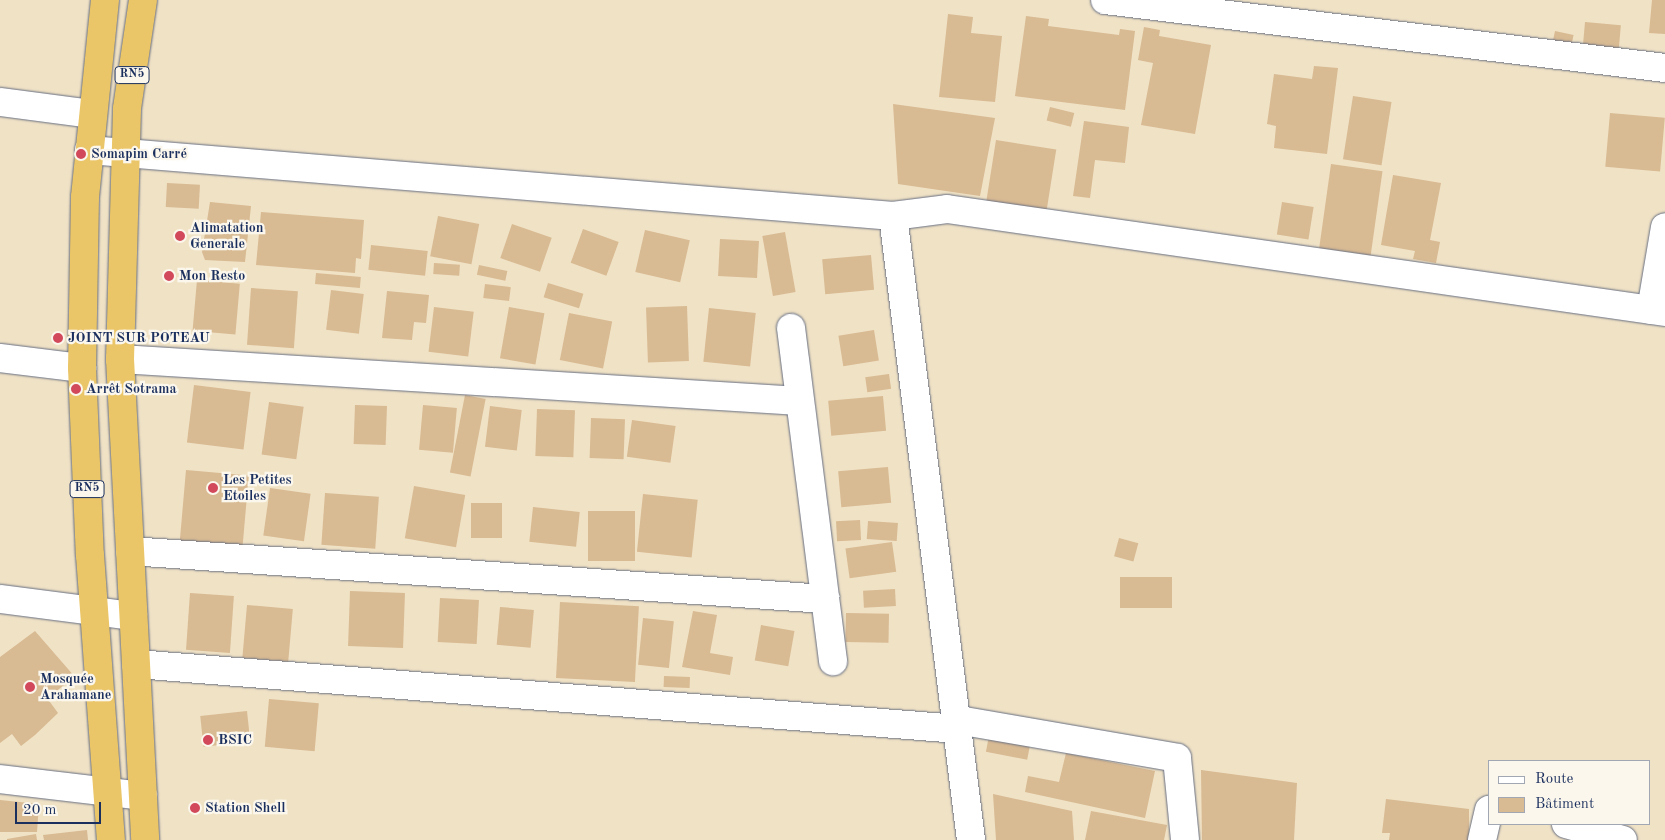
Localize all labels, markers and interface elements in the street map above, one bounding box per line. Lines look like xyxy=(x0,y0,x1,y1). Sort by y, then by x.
road number: RN5 xyxy=(114,66,150,84)
place label: Somapim Carré xyxy=(91,146,187,162)
marker: Somapim Carré xyxy=(75,148,87,160)
place label: Alimatation Generale xyxy=(190,220,264,252)
marker: Alimatation Generale xyxy=(174,230,186,242)
place label: Mon Resto xyxy=(179,268,245,284)
marker: Mon Resto xyxy=(163,270,175,282)
place label: JOINT SUR POTEAU xyxy=(68,330,210,346)
marker: JOINT SUR POTEAU xyxy=(52,332,64,344)
place label: Arrêt Sotrama xyxy=(86,381,177,397)
marker: Arrêt Sotrama xyxy=(70,383,82,395)
place label: Les Petites Etoiles xyxy=(223,472,292,504)
road number: RN5 xyxy=(70,479,104,498)
marker: Les Petites Etoiles xyxy=(207,482,219,494)
place label: Mosquée Arahamane xyxy=(40,671,111,704)
marker: Mosquée Arahamane xyxy=(24,681,36,693)
place label: BSIC xyxy=(218,732,252,748)
marker: BSIC xyxy=(202,734,214,746)
legend xyxy=(1488,760,1650,825)
text: Route xyxy=(1535,772,1573,787)
scale bar xyxy=(18,792,104,824)
text: Bâtiment xyxy=(1535,797,1594,812)
place label: Station Shell xyxy=(205,800,286,816)
marker: Station Shell xyxy=(189,802,201,814)
text: 20 m xyxy=(23,803,57,818)

